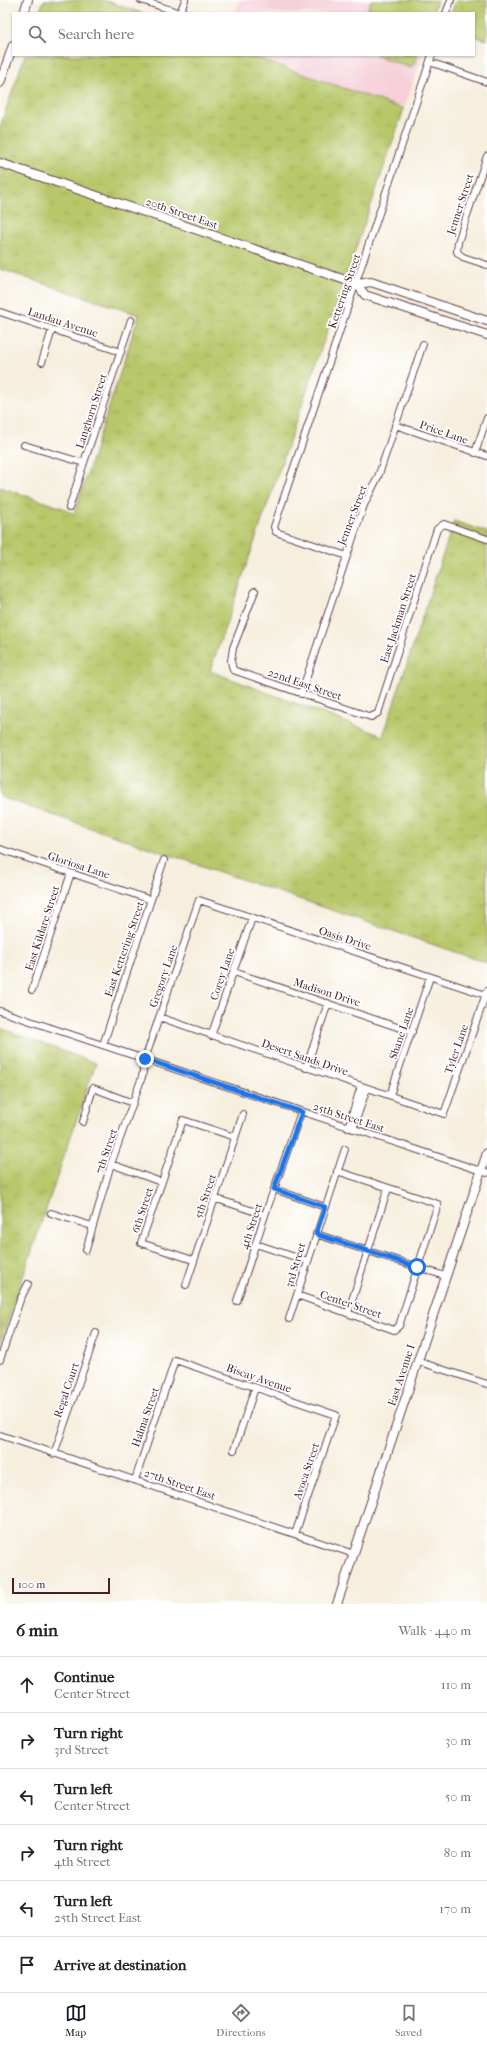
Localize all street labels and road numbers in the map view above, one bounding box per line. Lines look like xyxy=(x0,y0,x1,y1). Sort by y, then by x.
street label: Jenner Street xyxy=(444,172,477,237)
street label: 20th Street East xyxy=(144,195,220,232)
street label: Kettering Street xyxy=(326,252,363,330)
street label: Landau Avenue xyxy=(26,305,100,340)
street label: Langhorn Street xyxy=(73,372,110,450)
street label: Price Lane xyxy=(418,418,470,447)
street label: Jenner Street xyxy=(335,483,370,548)
street label: East Jackman Street xyxy=(378,572,419,665)
street label: 22nd East Street xyxy=(266,666,344,703)
street label: Gloriosa Lane xyxy=(46,849,112,882)
street label: East Kildare Street xyxy=(23,884,62,972)
street label: East Kettering Street xyxy=(102,900,147,999)
street label: Oasis Drive xyxy=(317,924,373,953)
street label: Gregory Lane xyxy=(147,943,180,1009)
street label: Corey Lane xyxy=(207,946,238,1002)
street label: Madison Drive xyxy=(292,976,362,1010)
street label: Shane Lane xyxy=(386,1005,417,1061)
street label: Tyler Lane xyxy=(442,1022,471,1076)
street label: Desert Sands Drive xyxy=(260,1037,350,1079)
street label: 25th Street East xyxy=(312,1100,386,1135)
street label: 7th Street xyxy=(93,1127,120,1175)
street label: 5th Street xyxy=(192,1172,219,1220)
street label: 6th Street xyxy=(129,1186,156,1235)
street label: 4th Street xyxy=(238,1201,265,1251)
street label: 3rd Street xyxy=(282,1241,309,1289)
street label: Center Street xyxy=(318,1288,384,1321)
street label: East Avenue I xyxy=(385,1342,418,1408)
street label: Regal Court xyxy=(51,1361,82,1419)
street label: Biscay Avenue xyxy=(225,1361,294,1396)
street label: Halma Street xyxy=(129,1385,162,1449)
street label: Avoca Street xyxy=(290,1441,322,1502)
street label: 27th Street East xyxy=(142,1466,217,1503)

